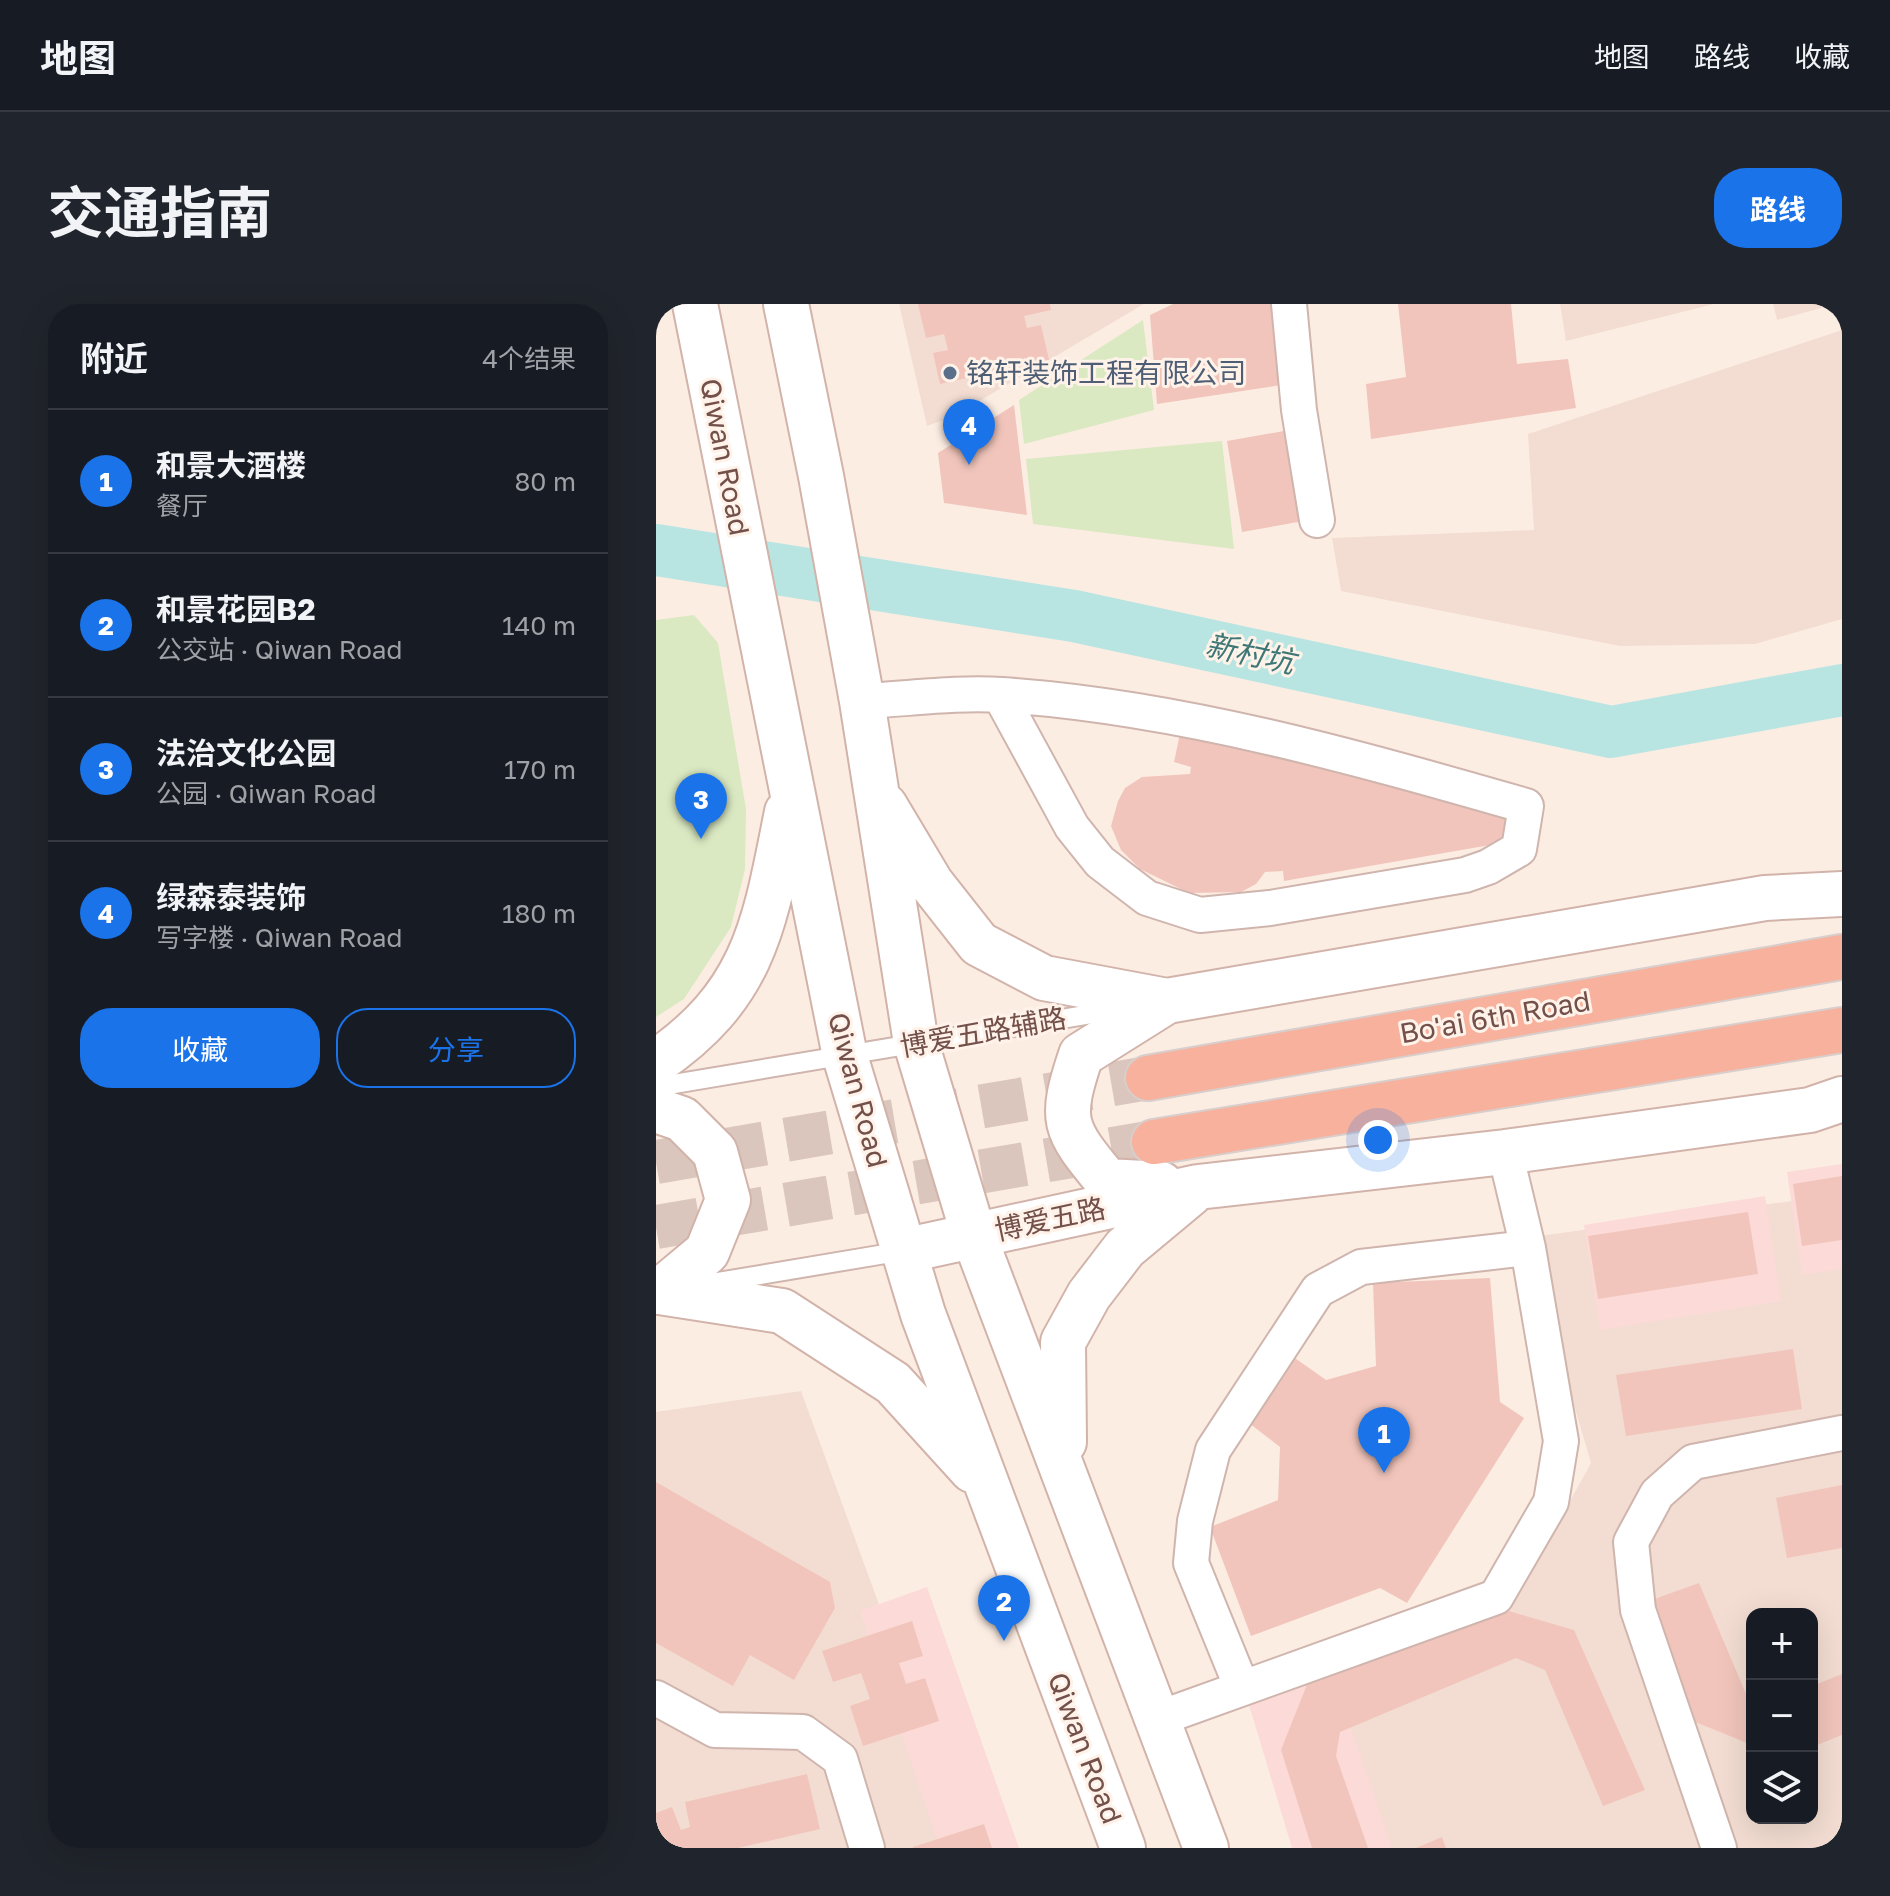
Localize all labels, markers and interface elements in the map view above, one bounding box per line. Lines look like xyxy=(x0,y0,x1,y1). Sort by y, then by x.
text: 地图 xyxy=(40,35,116,80)
text: 地图 xyxy=(1594,40,1650,73)
text: 路线 xyxy=(1694,40,1750,73)
text: 收藏 xyxy=(1794,40,1850,73)
button: 路线 xyxy=(1714,168,1842,248)
text: 交通指南 xyxy=(48,178,272,245)
text: 附近 xyxy=(80,338,148,378)
text: 4个结果 xyxy=(482,343,576,374)
place label: 铭轩装饰工程有限公司 xyxy=(966,356,1246,389)
marker: 铭轩装饰工程有限公司 xyxy=(941,364,959,382)
street label: Qiwan Road xyxy=(694,376,757,538)
pin: 4 xyxy=(943,399,995,465)
text: 和景大酒楼 xyxy=(156,447,306,483)
text: 1 xyxy=(99,466,113,497)
text: 80 m xyxy=(515,466,576,497)
text: 餐厅 xyxy=(156,490,208,521)
text: 和景花园B2 xyxy=(156,591,315,627)
text: 2 xyxy=(98,610,114,641)
text: 140 m xyxy=(502,610,576,641)
water label: 新村坑 xyxy=(1202,626,1302,681)
text: 公交站 · Qiwan Road xyxy=(156,634,402,665)
text: 法治文化公园 xyxy=(156,735,336,771)
text: 3 xyxy=(98,754,114,785)
text: 170 m xyxy=(504,754,576,785)
pin: 3 xyxy=(675,773,727,839)
text: 公园 · Qiwan Road xyxy=(156,778,376,809)
text: 绿森泰装饰 xyxy=(156,879,306,915)
text: 4 xyxy=(98,898,114,929)
text: 180 m xyxy=(502,898,576,929)
text: 写字楼 · Qiwan Road xyxy=(156,922,402,953)
street label: Bo'ai 6th Road xyxy=(1397,984,1593,1049)
street label: 博爱五路辅路 xyxy=(897,1001,1069,1062)
button: 收藏 xyxy=(80,1008,320,1088)
button: 分享 xyxy=(336,1008,576,1088)
street label: Qiwan Road xyxy=(822,1009,895,1171)
your location xyxy=(1358,1120,1398,1160)
street label: 博爱五路 xyxy=(992,1191,1108,1246)
pin: 1 xyxy=(1358,1407,1410,1473)
pin: 2 xyxy=(978,1575,1030,1641)
map controls xyxy=(1746,1608,1818,1824)
button: + xyxy=(1746,1608,1818,1680)
street label: Qiwan Road xyxy=(1042,1668,1129,1828)
button: − xyxy=(1746,1680,1818,1752)
button: layers xyxy=(1746,1752,1818,1824)

